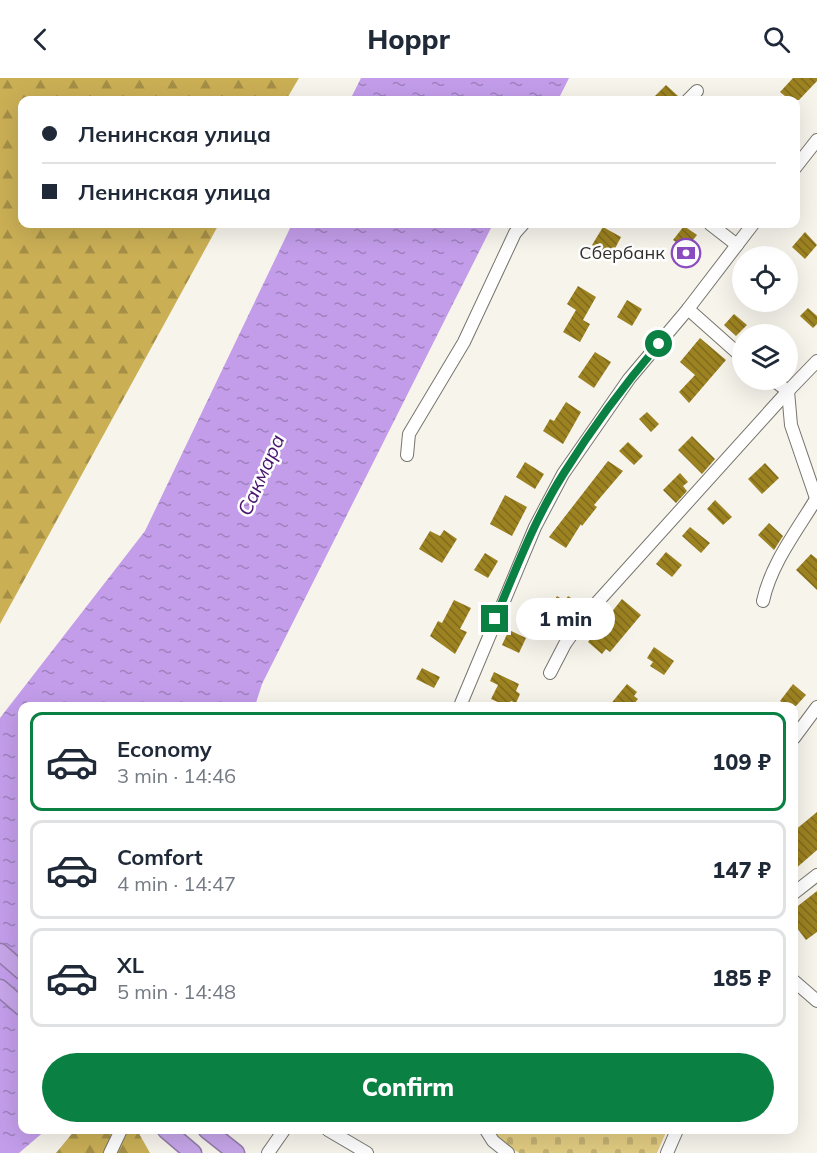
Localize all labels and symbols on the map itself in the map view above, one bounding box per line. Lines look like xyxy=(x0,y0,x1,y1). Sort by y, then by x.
bank icon: Сбербанк xyxy=(670,237,702,269)
place label: Сбербанк xyxy=(579,241,665,264)
route start xyxy=(645,330,672,357)
water label: Сакмара xyxy=(232,430,290,519)
callout: 1 min xyxy=(516,598,615,640)
route end xyxy=(481,605,508,632)

